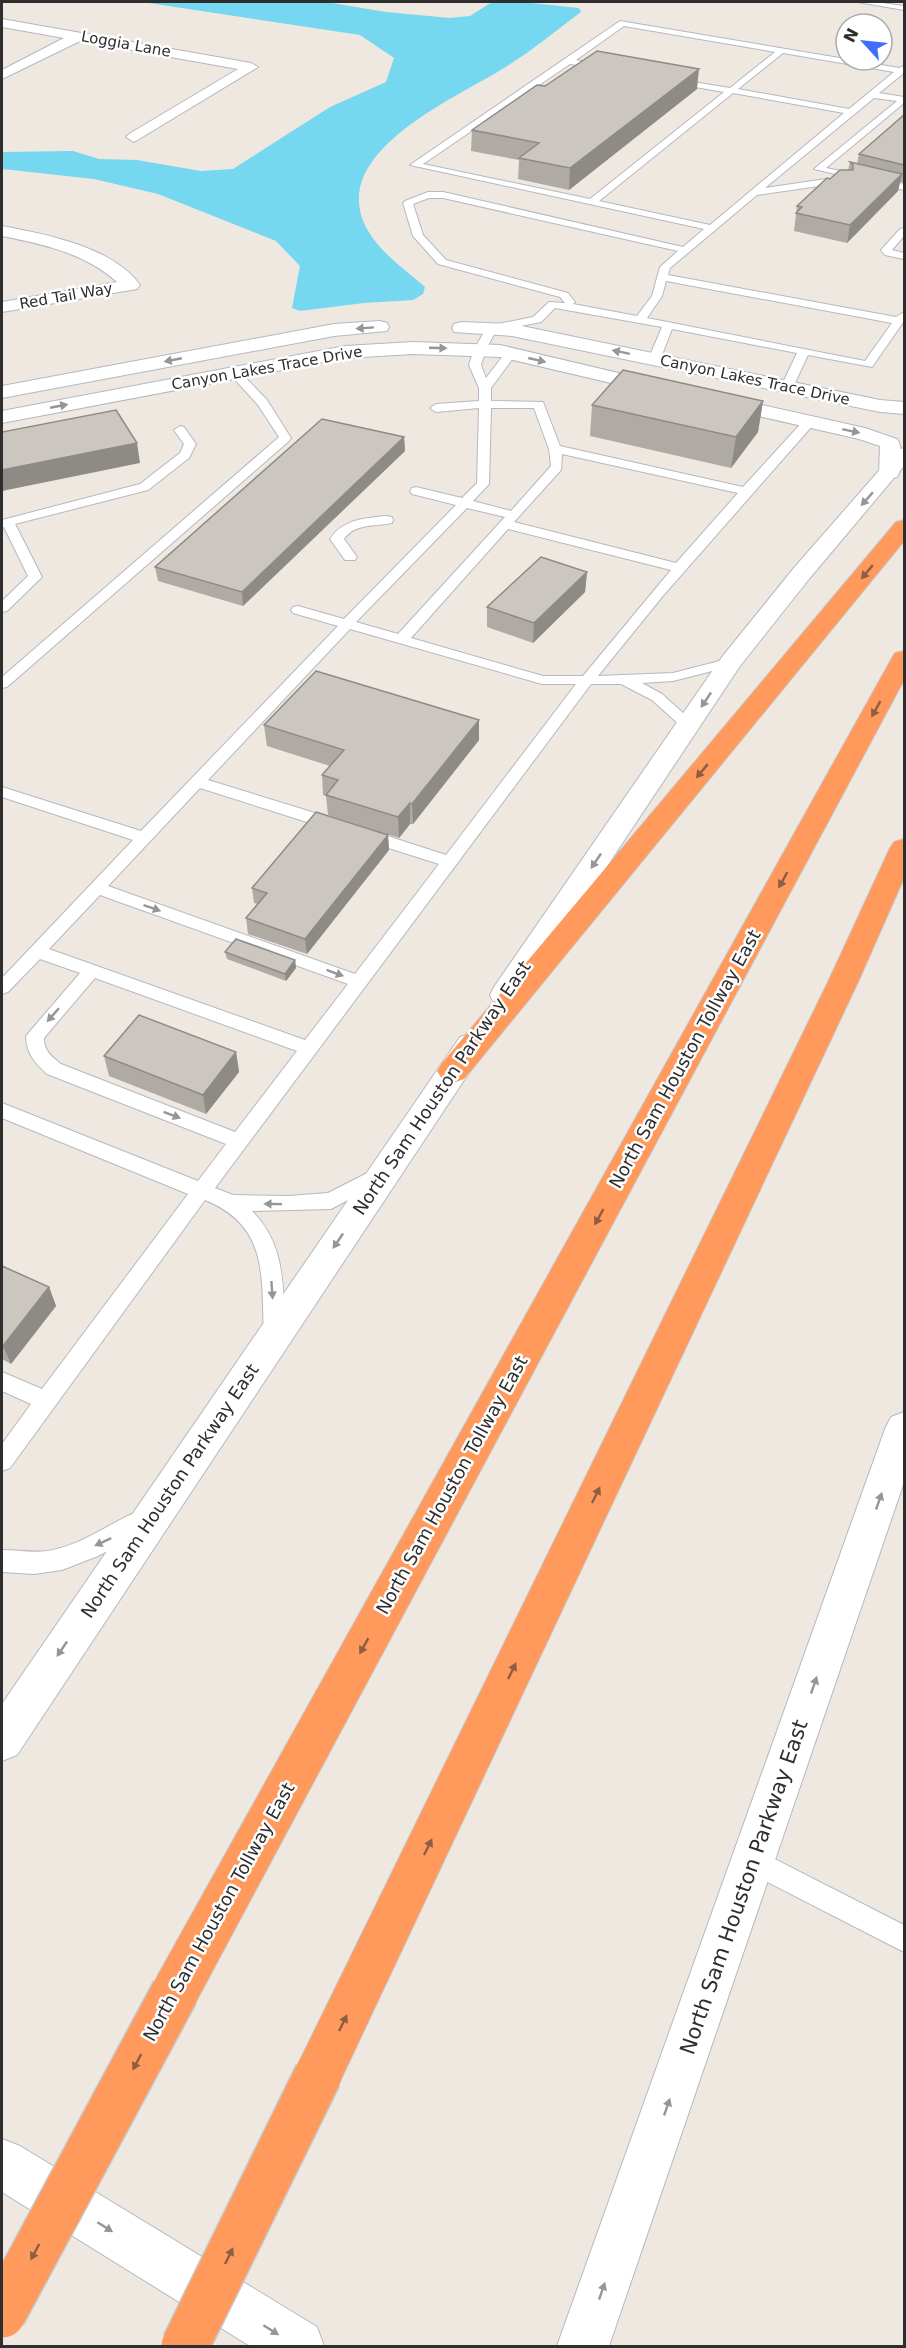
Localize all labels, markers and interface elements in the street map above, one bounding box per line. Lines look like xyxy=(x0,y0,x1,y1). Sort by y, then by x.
north arrow xyxy=(834,12,894,72)
text: N xyxy=(840,25,863,46)
street label: Loggia Lane xyxy=(80,27,172,61)
street label: Red Tail Way xyxy=(18,279,114,313)
one-way arrow xyxy=(356,324,375,333)
street label: Canyon Lakes Trace Drive xyxy=(170,342,364,394)
one-way arrow xyxy=(428,344,447,353)
one-way arrow xyxy=(611,347,630,357)
street label: Canyon Lakes Trace Drive xyxy=(658,351,852,409)
one-way arrow xyxy=(163,356,182,365)
one-way arrow xyxy=(528,356,547,365)
one-way arrow xyxy=(50,402,69,411)
one-way arrow xyxy=(841,427,860,436)
one-way arrow xyxy=(861,491,874,507)
one-way arrow xyxy=(861,565,874,580)
one-way arrow xyxy=(700,691,711,708)
one-way arrow xyxy=(871,701,881,718)
one-way arrow xyxy=(696,763,709,779)
one-way arrow xyxy=(591,853,602,869)
one-way arrow xyxy=(778,872,788,889)
one-way arrow xyxy=(143,903,161,913)
street label: North Sam Houston Tollway East xyxy=(605,926,765,1192)
street label: North Sam Houston Parkway East xyxy=(348,957,535,1219)
one-way arrow xyxy=(326,969,344,978)
one-way arrow xyxy=(47,1007,60,1022)
one-way arrow xyxy=(163,1111,181,1120)
one-way arrow xyxy=(263,1199,282,1209)
one-way arrow xyxy=(594,1209,604,1226)
one-way arrow xyxy=(333,1233,344,1250)
one-way arrow xyxy=(267,1281,277,1300)
street label: North Sam Houston Tollway East xyxy=(372,1352,532,1618)
street label: North Sam Houston Parkway East xyxy=(76,1360,263,1622)
one-way arrow xyxy=(592,1487,601,1504)
one-way arrow xyxy=(875,1492,884,1510)
one-way arrow xyxy=(94,1537,111,1546)
one-way arrow xyxy=(359,1638,369,1655)
one-way arrow xyxy=(56,1641,68,1657)
one-way arrow xyxy=(506,1662,516,1680)
one-way arrow xyxy=(810,1676,820,1694)
street label: North Sam Houston Parkway East xyxy=(675,1716,813,2058)
street label: North Sam Houston Tollway East xyxy=(139,1779,299,2045)
one-way arrow xyxy=(423,1838,432,1855)
one-way arrow xyxy=(339,2014,348,2031)
one-way arrow xyxy=(133,2053,143,2071)
one-way arrow xyxy=(662,2098,672,2116)
one-way arrow xyxy=(97,2222,113,2233)
one-way arrow xyxy=(30,2244,40,2261)
one-way arrow xyxy=(225,2248,234,2265)
one-way arrow xyxy=(598,2282,608,2300)
one-way arrow xyxy=(263,2324,279,2335)

